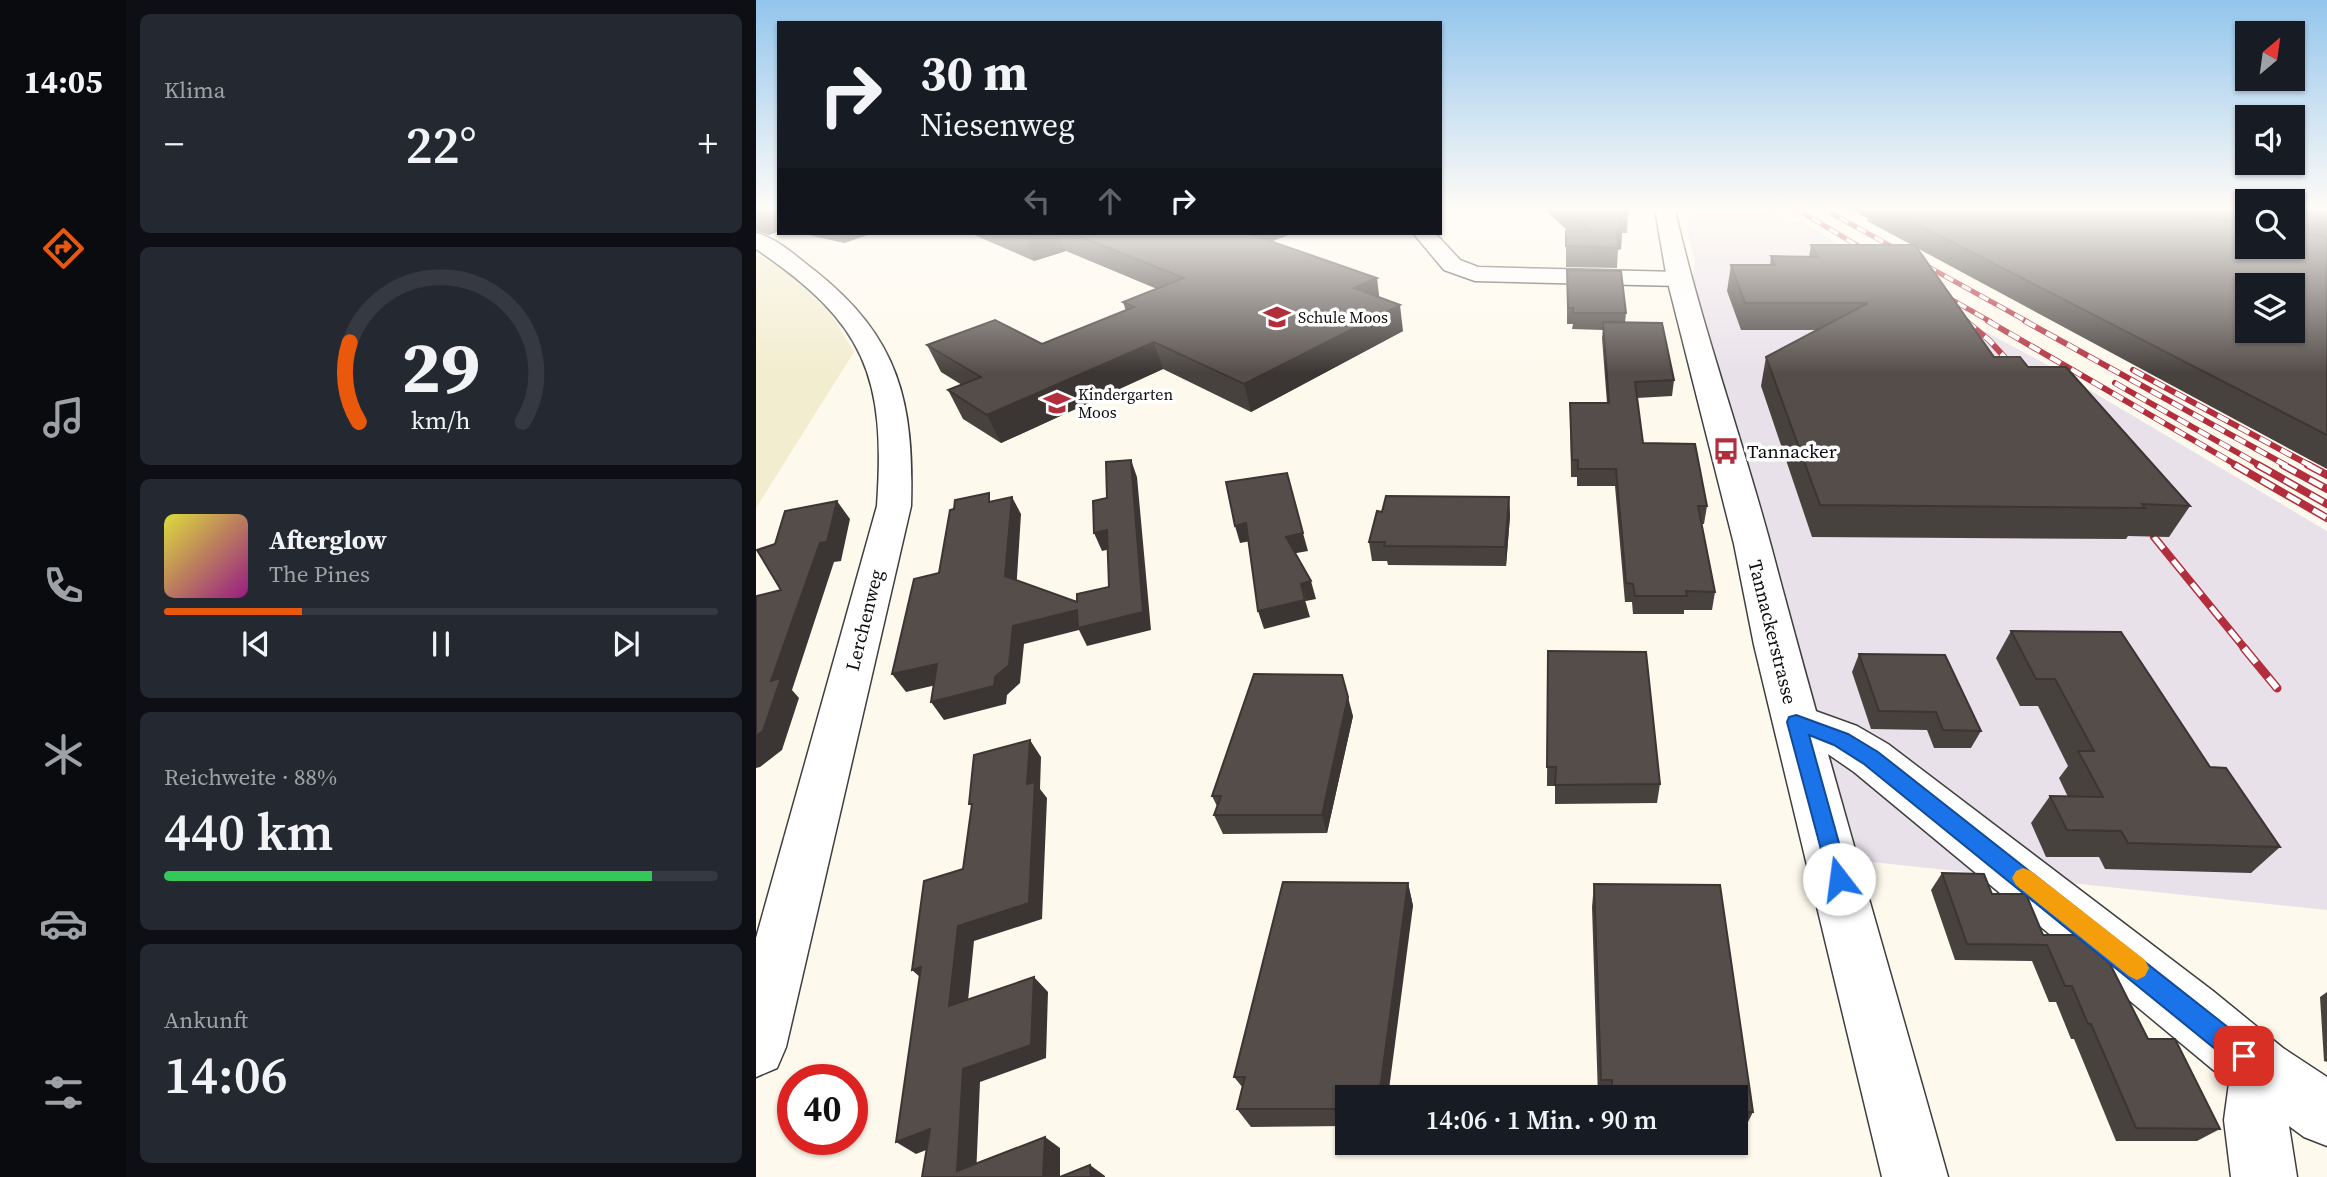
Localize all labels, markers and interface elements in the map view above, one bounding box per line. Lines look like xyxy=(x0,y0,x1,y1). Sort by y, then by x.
north arrow xyxy=(2235,21,2305,91)
map controls xyxy=(2235,21,2305,343)
text: 30 m xyxy=(920,39,1028,106)
icon: right xyxy=(805,49,896,140)
text: 14:05 xyxy=(24,60,102,104)
text: Klima xyxy=(164,74,225,106)
text: Niesenweg xyxy=(920,103,1075,147)
button: sound xyxy=(2235,105,2305,175)
text: 22° xyxy=(405,109,477,180)
text: − xyxy=(164,118,184,170)
text: + xyxy=(698,118,718,170)
icon: left xyxy=(1018,182,1056,220)
icon: ahead xyxy=(1091,182,1129,220)
icon: right xyxy=(1164,182,1202,220)
button: search xyxy=(2235,189,2305,259)
icon: directions xyxy=(39,224,88,273)
button: layers xyxy=(2235,273,2305,343)
school or university icon: Schule Moos xyxy=(1262,302,1292,332)
place label: Schule Moos xyxy=(1298,306,1388,328)
text: 29 xyxy=(402,317,480,416)
place label: Kindergarten Moos xyxy=(1078,383,1173,423)
school or university icon: Kindergarten Moos xyxy=(1042,388,1072,418)
icon: music xyxy=(39,393,88,442)
text: km/h xyxy=(411,403,471,437)
bus stop icon: Tannacker xyxy=(1711,436,1741,466)
place label: Tannacker xyxy=(1747,438,1837,464)
text: Afterglow xyxy=(269,522,387,558)
street label: Tannackerstrasse xyxy=(1743,557,1803,707)
text: The Pines xyxy=(269,558,370,590)
icon: phone xyxy=(39,561,88,610)
street label: Lerchenweg xyxy=(839,566,889,673)
icon: previous xyxy=(237,625,275,663)
icon: pause xyxy=(422,625,460,663)
icon: next xyxy=(607,625,645,663)
icon: climate xyxy=(39,730,88,779)
text: Reichweite · 88% xyxy=(164,761,337,793)
text: 440 km xyxy=(164,796,333,867)
position arrow xyxy=(1802,842,1876,916)
icon: car xyxy=(39,899,88,948)
text: Ankunft xyxy=(164,1004,248,1036)
pin xyxy=(2214,1026,2274,1086)
icon: arrive xyxy=(2225,1037,2263,1075)
text: 14:06 xyxy=(164,1039,288,1110)
speed limit sign: 40 xyxy=(777,1064,868,1155)
icon: filters xyxy=(39,1068,88,1117)
text: 14:06 · 1 Min. · 90 m xyxy=(1426,1102,1657,1138)

